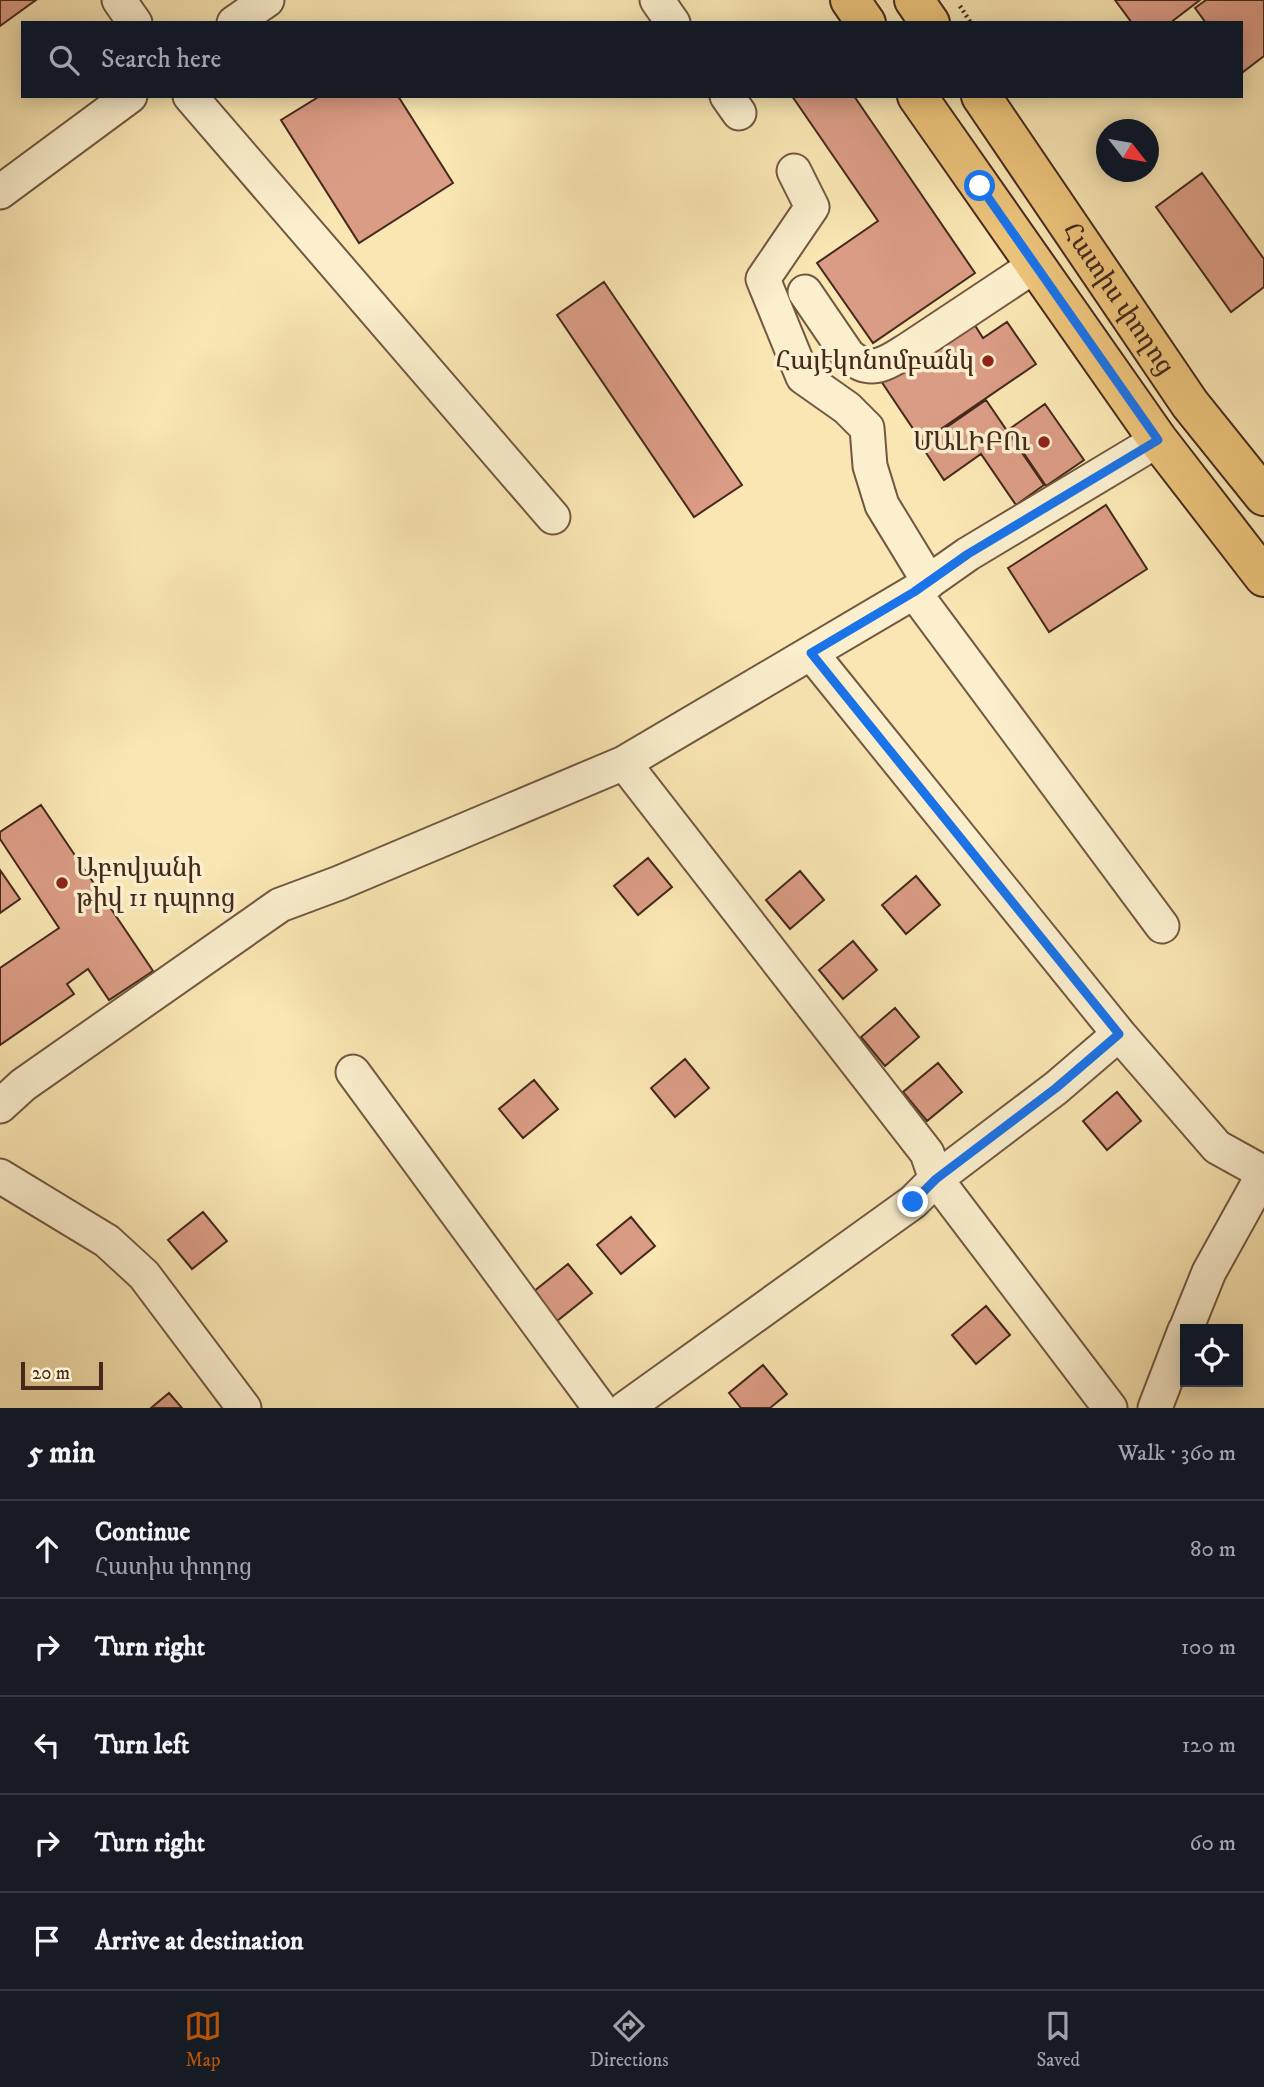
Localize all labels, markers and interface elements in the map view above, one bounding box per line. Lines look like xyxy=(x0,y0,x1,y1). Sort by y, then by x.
search box xyxy=(21,21,1243,98)
icon: search xyxy=(45,41,83,79)
text: Search here xyxy=(101,43,221,76)
north arrow xyxy=(1096,119,1159,182)
route start xyxy=(964,170,995,201)
street label: Հատիս փողոց xyxy=(1055,216,1182,381)
place label: Հայէկոնոմբանկ xyxy=(776,345,974,378)
marker: Հայէկոնոմբանկ xyxy=(980,353,996,369)
place label: ՄԱԼԻԲՈւ xyxy=(913,426,1030,459)
marker: ՄԱԼԻԲՈւ xyxy=(1036,434,1052,450)
place label: Աբովյանի թիվ 11 դպրոց xyxy=(76,852,235,915)
marker: Աբովյանի թիվ 11 դպրոց xyxy=(54,875,70,891)
route end xyxy=(897,1186,928,1217)
map controls xyxy=(1180,1324,1243,1387)
button: locate xyxy=(1180,1324,1243,1387)
scale bar xyxy=(21,1359,103,1391)
text: 20 m xyxy=(32,1362,70,1385)
text: 5 min xyxy=(28,1435,95,1472)
text: Walk · 360 m xyxy=(1118,1439,1236,1468)
text: Continue xyxy=(95,1516,190,1549)
icon: ahead xyxy=(28,1530,66,1568)
text: 80 m xyxy=(1190,1535,1236,1564)
text: Հատիս փողոց xyxy=(95,1553,252,1582)
icon: right xyxy=(28,1628,66,1666)
text: Turn right xyxy=(95,1631,205,1664)
text: 100 m xyxy=(1181,1633,1236,1662)
icon: left xyxy=(28,1726,66,1764)
text: Turn left xyxy=(95,1729,189,1762)
text: 120 m xyxy=(1182,1731,1236,1760)
icon: right xyxy=(28,1824,66,1862)
text: Turn right xyxy=(95,1827,205,1860)
text: 60 m xyxy=(1189,1829,1236,1858)
icon: arrive xyxy=(28,1922,66,1960)
text: Arrive at destination xyxy=(95,1925,304,1958)
tab: Map xyxy=(184,2007,222,2072)
tab: Directions xyxy=(590,2007,669,2072)
tab: Saved xyxy=(1036,2007,1080,2072)

